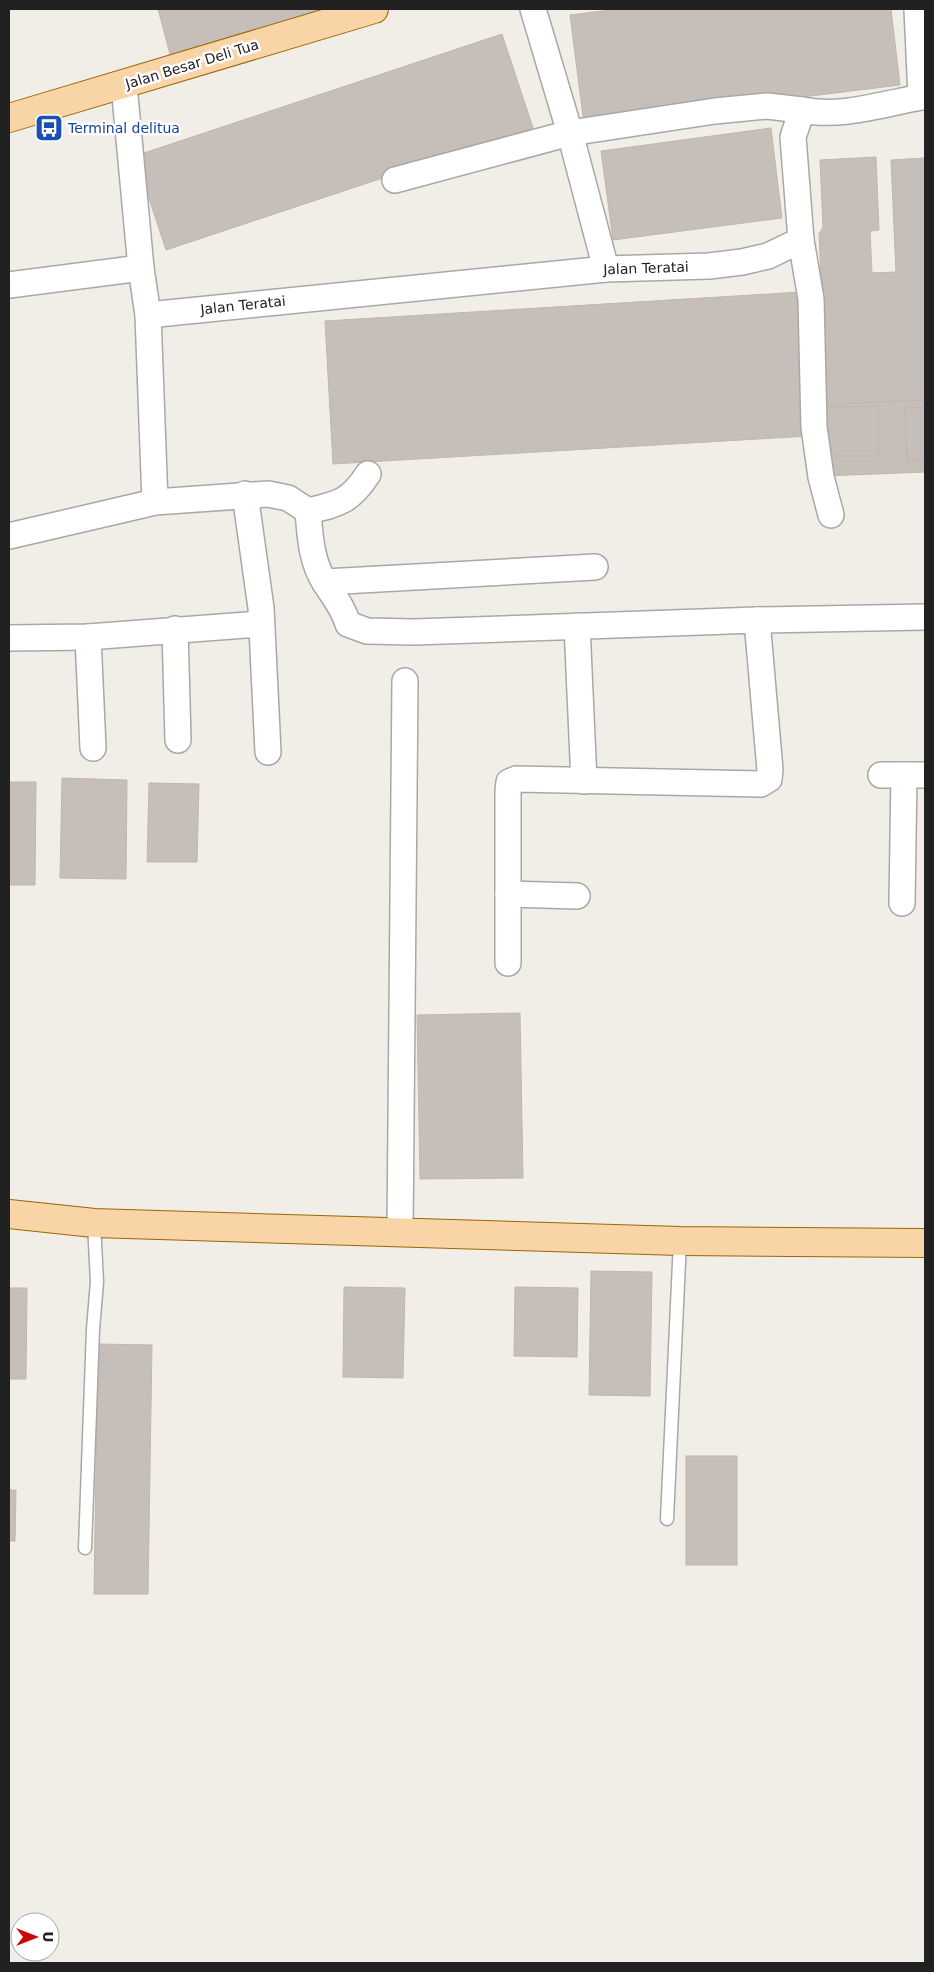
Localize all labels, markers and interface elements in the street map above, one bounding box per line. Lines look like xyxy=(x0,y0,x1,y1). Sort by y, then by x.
street label: Jalan Besar Deli Tua xyxy=(123,36,260,92)
bus stop icon: Terminal delitua xyxy=(34,113,64,143)
place label: Terminal delitua xyxy=(67,120,180,136)
street label: Jalan Teratai xyxy=(602,259,689,278)
street label: Jalan Teratai xyxy=(199,293,286,318)
north arrow xyxy=(10,1912,60,1962)
text: U xyxy=(40,1931,56,1943)

